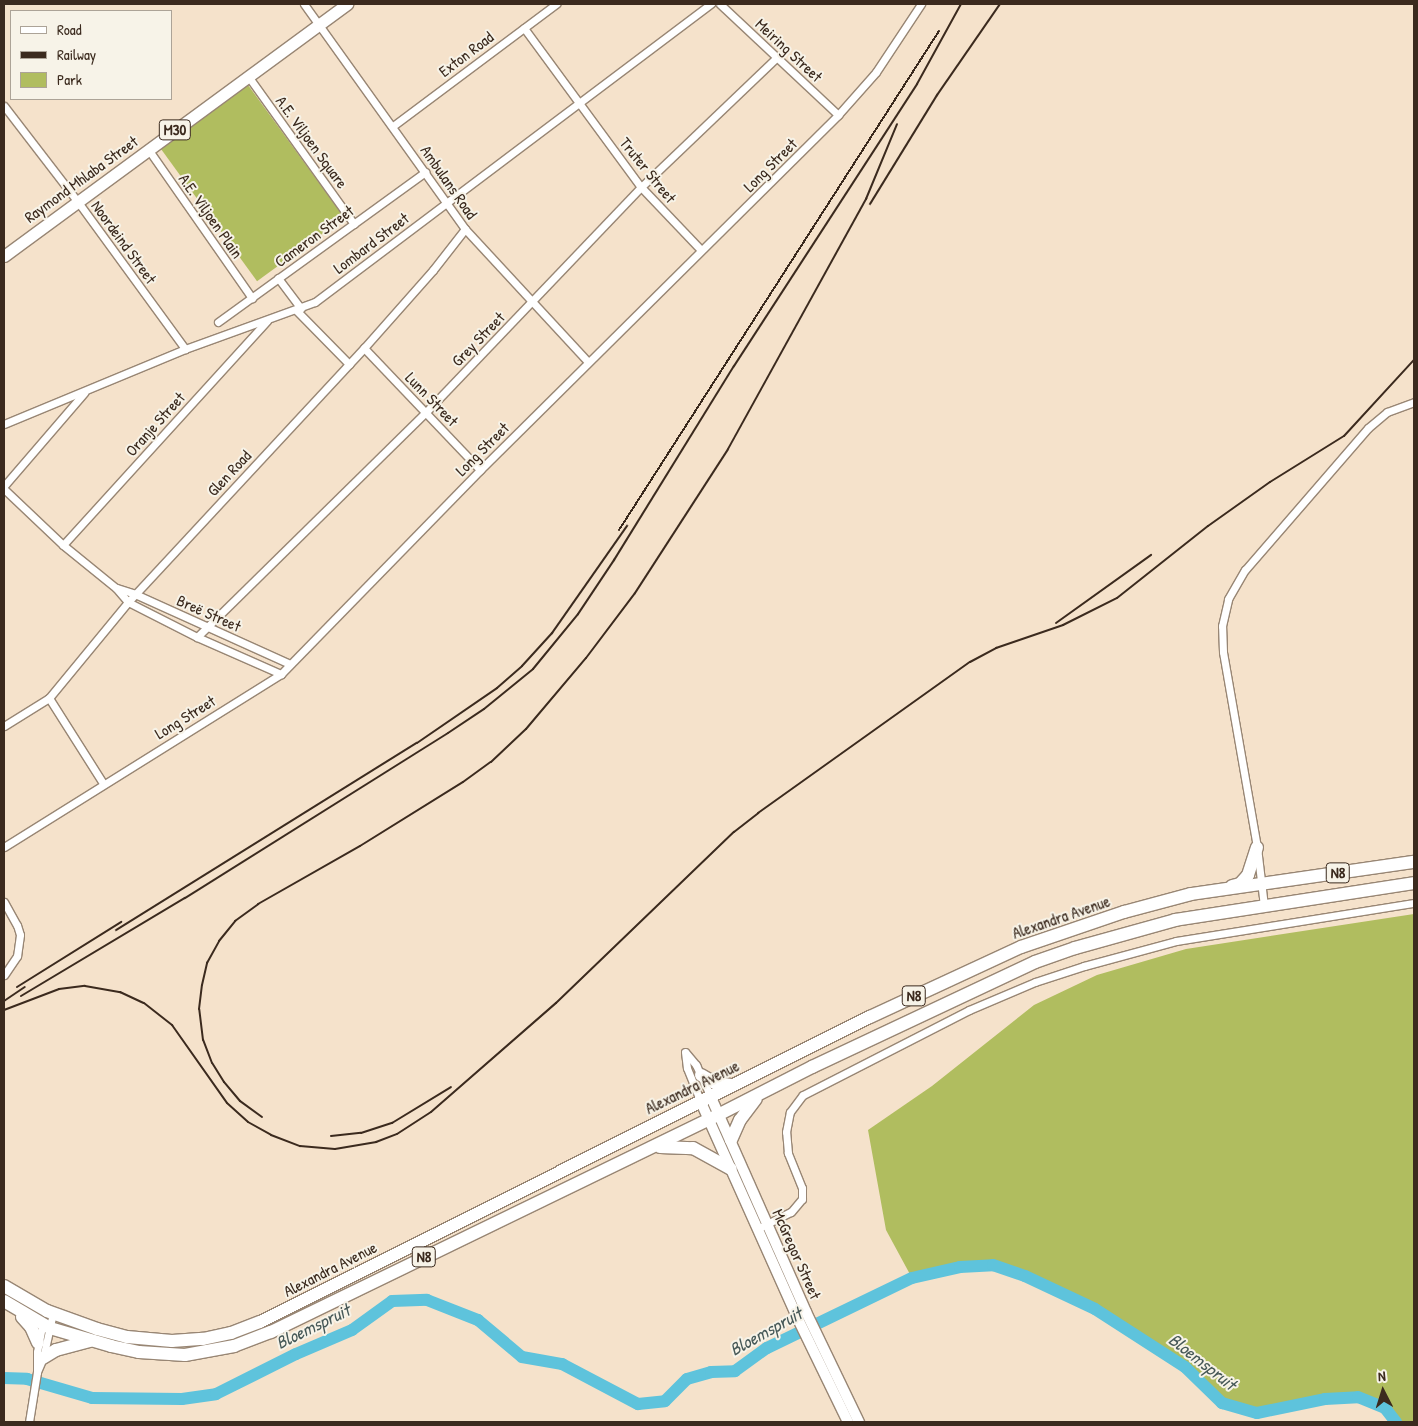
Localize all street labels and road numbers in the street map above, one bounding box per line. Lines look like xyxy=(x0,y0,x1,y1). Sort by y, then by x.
street label: Meiring Street xyxy=(752,14,826,86)
street label: Exton Road xyxy=(435,27,497,81)
street label: A.E. Viljoen Square xyxy=(272,92,352,192)
road number: M30 xyxy=(159,118,191,142)
street label: Raymond Mhlaba Street xyxy=(21,131,141,227)
street label: Truter Street xyxy=(616,133,680,207)
street label: Long Street xyxy=(739,134,801,196)
street label: Ambulans Road xyxy=(417,141,481,223)
street label: A.E. Viljoen Plain xyxy=(175,170,247,262)
street label: Noordeind Street xyxy=(87,197,161,287)
street label: Cameron Street xyxy=(271,201,357,271)
street label: Lombard Street xyxy=(329,208,413,278)
street label: Grey Street xyxy=(448,308,508,370)
street label: Lunn Street xyxy=(402,368,462,430)
street label: Oranje Street xyxy=(121,388,189,460)
street label: Long Street xyxy=(451,418,513,480)
street label: Glen Road xyxy=(203,446,255,500)
street label: Breë Street xyxy=(174,590,244,636)
street label: Long Street xyxy=(151,691,219,743)
road number: N8 xyxy=(1326,860,1350,886)
street label: Alexandra Avenue xyxy=(1010,891,1112,943)
road number: N8 xyxy=(902,984,926,1008)
street label: Alexandra Avenue xyxy=(642,1056,742,1118)
street label: McGregor Street xyxy=(769,1206,825,1302)
street label: Alexandra Avenue xyxy=(280,1237,380,1301)
road number: N8 xyxy=(412,1244,436,1270)

